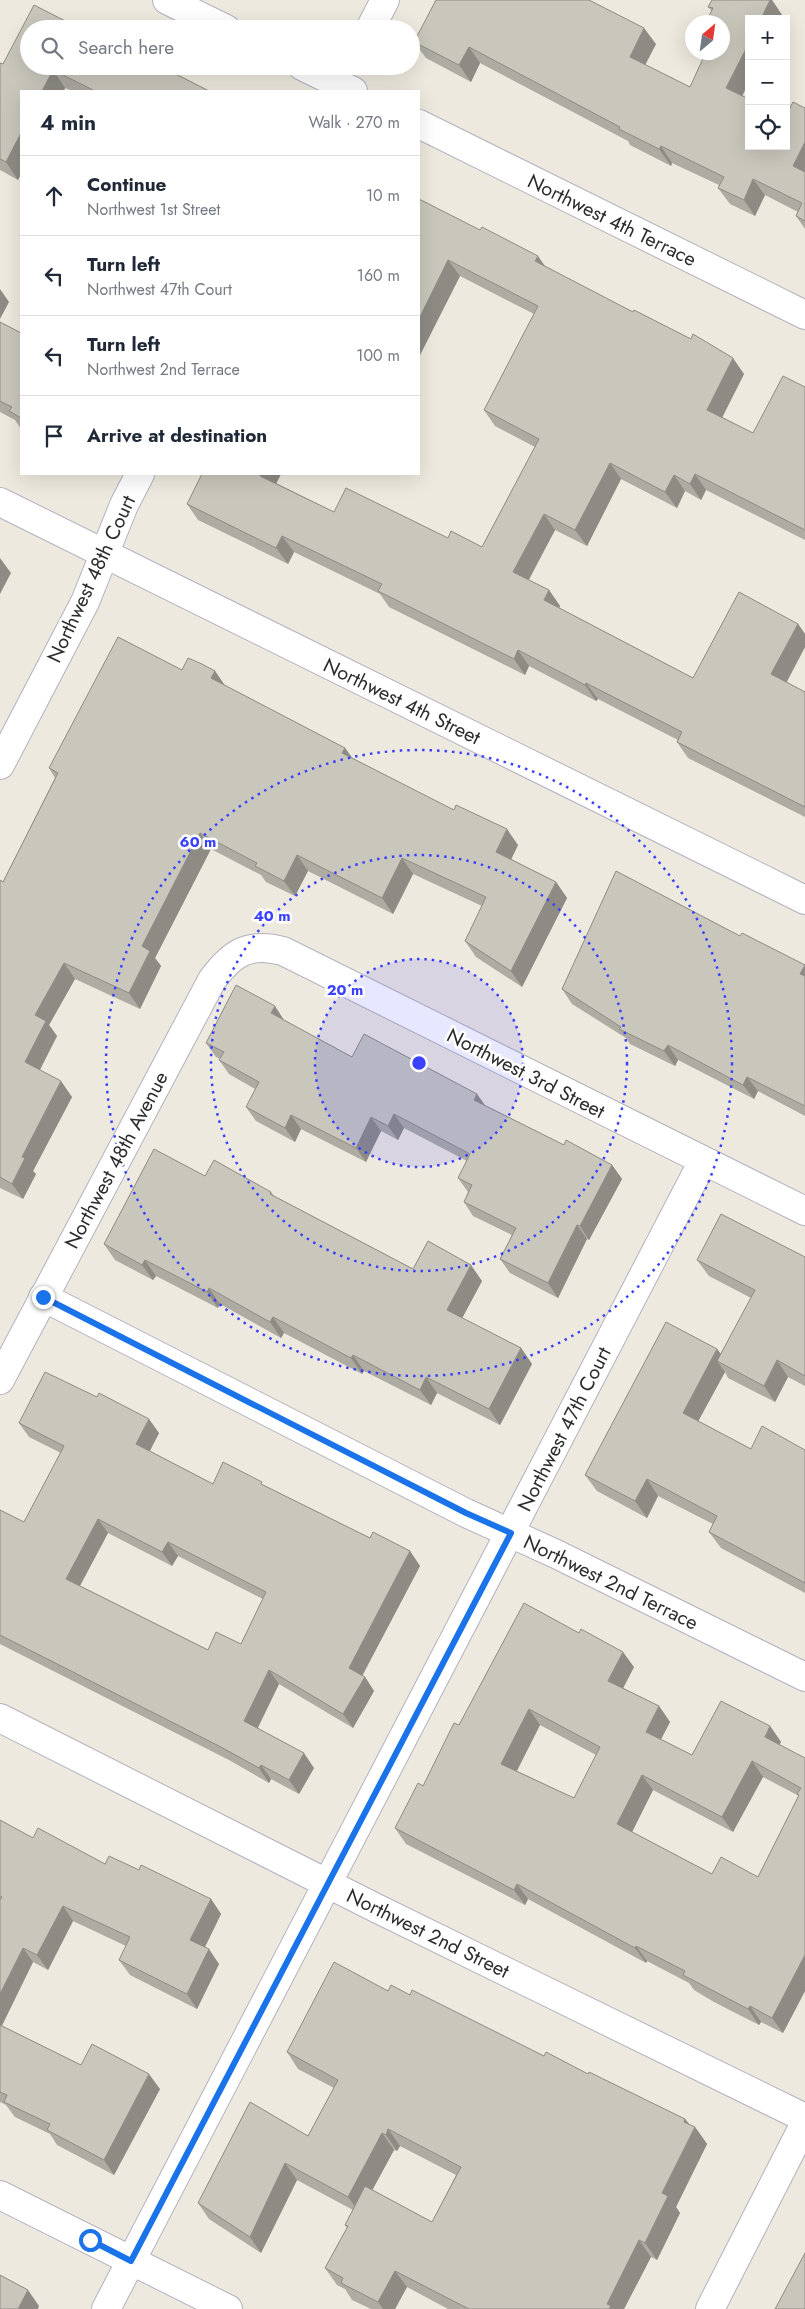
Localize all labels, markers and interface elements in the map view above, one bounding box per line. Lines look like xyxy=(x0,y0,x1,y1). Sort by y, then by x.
north arrow xyxy=(685,15,730,60)
map controls xyxy=(745,15,790,150)
button: + xyxy=(745,15,790,60)
search box xyxy=(20,20,420,75)
icon: search xyxy=(38,34,66,62)
text: Search here xyxy=(78,34,174,61)
button: − xyxy=(745,60,790,105)
button: locate xyxy=(745,105,790,150)
text: 4 min xyxy=(40,108,96,138)
text: Walk · 270 m xyxy=(309,111,400,134)
street label: Northwest 4th Terrace xyxy=(522,167,701,274)
text: Continue xyxy=(87,171,166,198)
icon: ahead xyxy=(40,182,68,210)
text: 10 m xyxy=(366,184,400,207)
text: Northwest 1st Street xyxy=(87,198,220,221)
text: Turn left xyxy=(87,251,160,278)
icon: left xyxy=(40,262,68,290)
text: 160 m xyxy=(357,264,400,287)
text: Northwest 47th Court xyxy=(87,278,232,301)
text: Turn left xyxy=(87,331,160,358)
icon: left xyxy=(40,342,68,370)
text: 100 m xyxy=(356,344,400,367)
text: Northwest 2nd Terrace xyxy=(87,358,240,381)
icon: arrive xyxy=(40,422,68,450)
text: Arrive at destination xyxy=(87,422,267,449)
street label: Northwest 48th Court xyxy=(40,491,143,668)
street label: Northwest 4th Street xyxy=(318,651,485,752)
text: 60 m xyxy=(180,831,216,853)
text: 40 m xyxy=(253,905,291,927)
text: 20 m xyxy=(327,979,363,1001)
street label: Northwest 3rd Street xyxy=(442,1021,610,1126)
centre of rings xyxy=(410,1054,428,1072)
street label: Northwest 48th Avenue xyxy=(57,1066,176,1254)
route end xyxy=(32,1286,55,1309)
street label: Northwest 47th Court xyxy=(510,1342,619,1517)
street label: Northwest 2nd Terrace xyxy=(519,1528,703,1637)
street label: Northwest 2nd Street xyxy=(341,1881,514,1986)
route start xyxy=(79,2229,102,2252)

